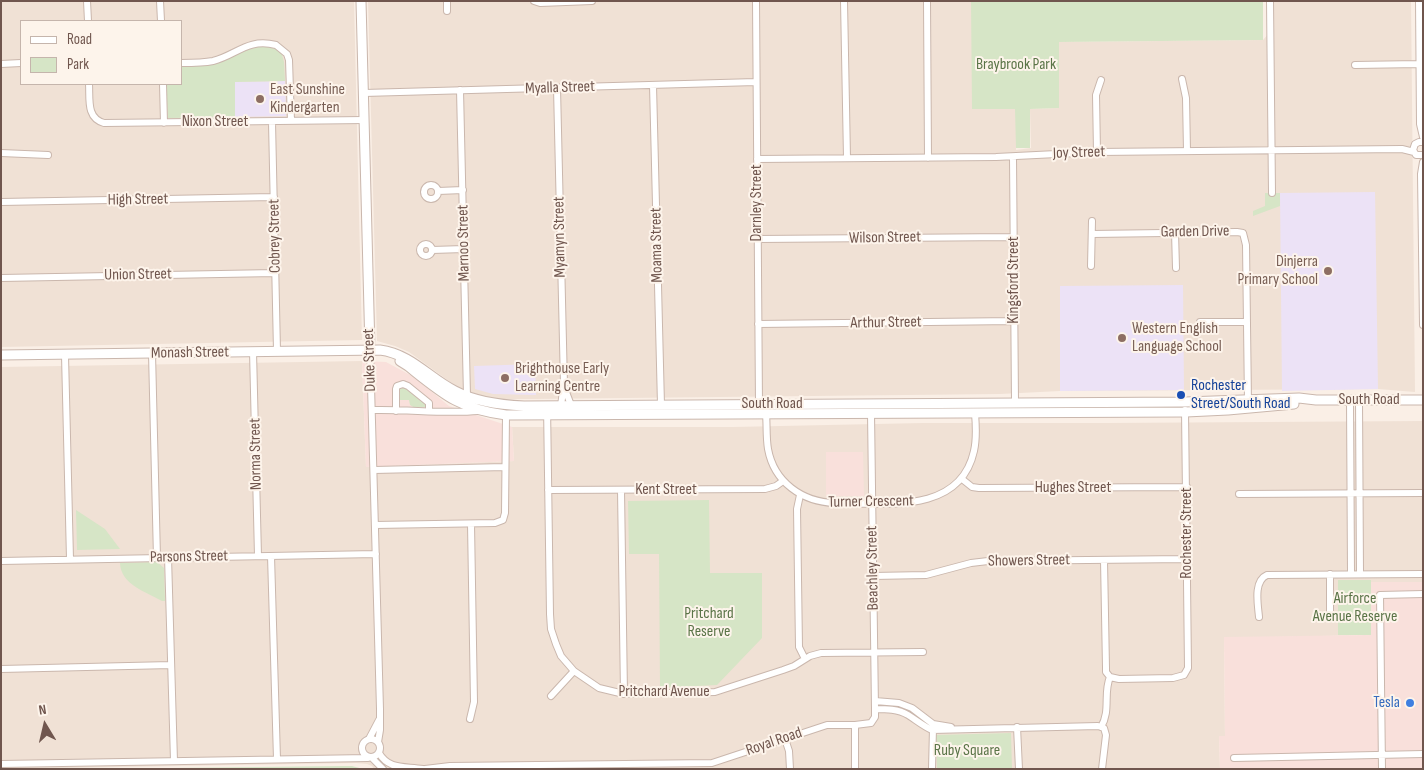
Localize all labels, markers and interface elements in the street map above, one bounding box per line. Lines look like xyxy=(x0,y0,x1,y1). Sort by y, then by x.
legend xyxy=(20,20,182,85)
text: Road xyxy=(67,30,92,49)
text: Park xyxy=(67,55,89,74)
park label: Braybrook Park xyxy=(976,55,1056,75)
street label: Myalla Street xyxy=(525,77,595,99)
place label: East Sunshine Kindergarten xyxy=(270,80,345,118)
marker: East Sunshine Kindergarten xyxy=(254,93,266,105)
street label: Nixon Street xyxy=(182,112,248,132)
street label: Joy Street xyxy=(1053,142,1105,164)
street label: Darnley Street xyxy=(747,164,767,242)
street label: High Street xyxy=(108,190,168,210)
street label: Myamyn Street xyxy=(550,196,570,278)
street label: Cobrey Street xyxy=(265,199,285,273)
street label: Marnoo Street xyxy=(454,204,474,282)
street label: Moama Street xyxy=(647,207,667,283)
street label: Garden Drive xyxy=(1160,222,1230,242)
street label: Wilson Street xyxy=(849,228,921,248)
street label: Kingsford Street xyxy=(1004,236,1024,324)
place label: Dinjerra Primary School xyxy=(1237,252,1318,290)
street label: Union Street xyxy=(104,265,172,285)
marker: Dinjerra Primary School xyxy=(1322,265,1334,277)
street label: Arthur Street xyxy=(850,313,922,333)
place label: Western English Language School xyxy=(1132,319,1222,357)
street label: Duke Street xyxy=(359,328,381,392)
marker: Western English Language School xyxy=(1116,332,1128,344)
street label: Monash Street xyxy=(151,343,229,363)
place label: Brighthouse Early Learning Centre xyxy=(515,359,609,397)
marker: Brighthouse Early Learning Centre xyxy=(499,372,511,384)
place label: Rochester Street/South Road xyxy=(1191,376,1291,414)
marker: Rochester Street/South Road xyxy=(1175,389,1187,401)
street label: South Road xyxy=(1338,390,1400,410)
street label: South Road xyxy=(741,394,803,414)
street label: Norma Street xyxy=(246,418,266,490)
street label: Hughes Street xyxy=(1035,478,1111,498)
street label: Kent Street xyxy=(635,480,697,500)
street label: Rochester Street xyxy=(1177,487,1197,579)
street label: Turner Crescent xyxy=(828,492,914,512)
street label: Beachley Street xyxy=(863,525,883,611)
street label: Parsons Street xyxy=(150,547,228,567)
street label: Showers Street xyxy=(988,551,1070,571)
park label: Airforce Avenue Reserve xyxy=(1313,589,1397,627)
park label: Pritchard Reserve xyxy=(684,604,734,642)
street label: Pritchard Avenue xyxy=(618,682,710,702)
place label: Tesla xyxy=(1373,693,1400,713)
marker: Tesla xyxy=(1404,697,1416,709)
north arrow xyxy=(20,700,70,750)
text: N xyxy=(38,701,48,719)
street label: Royal Road xyxy=(743,723,805,761)
park label: Ruby Square xyxy=(934,741,1000,761)

